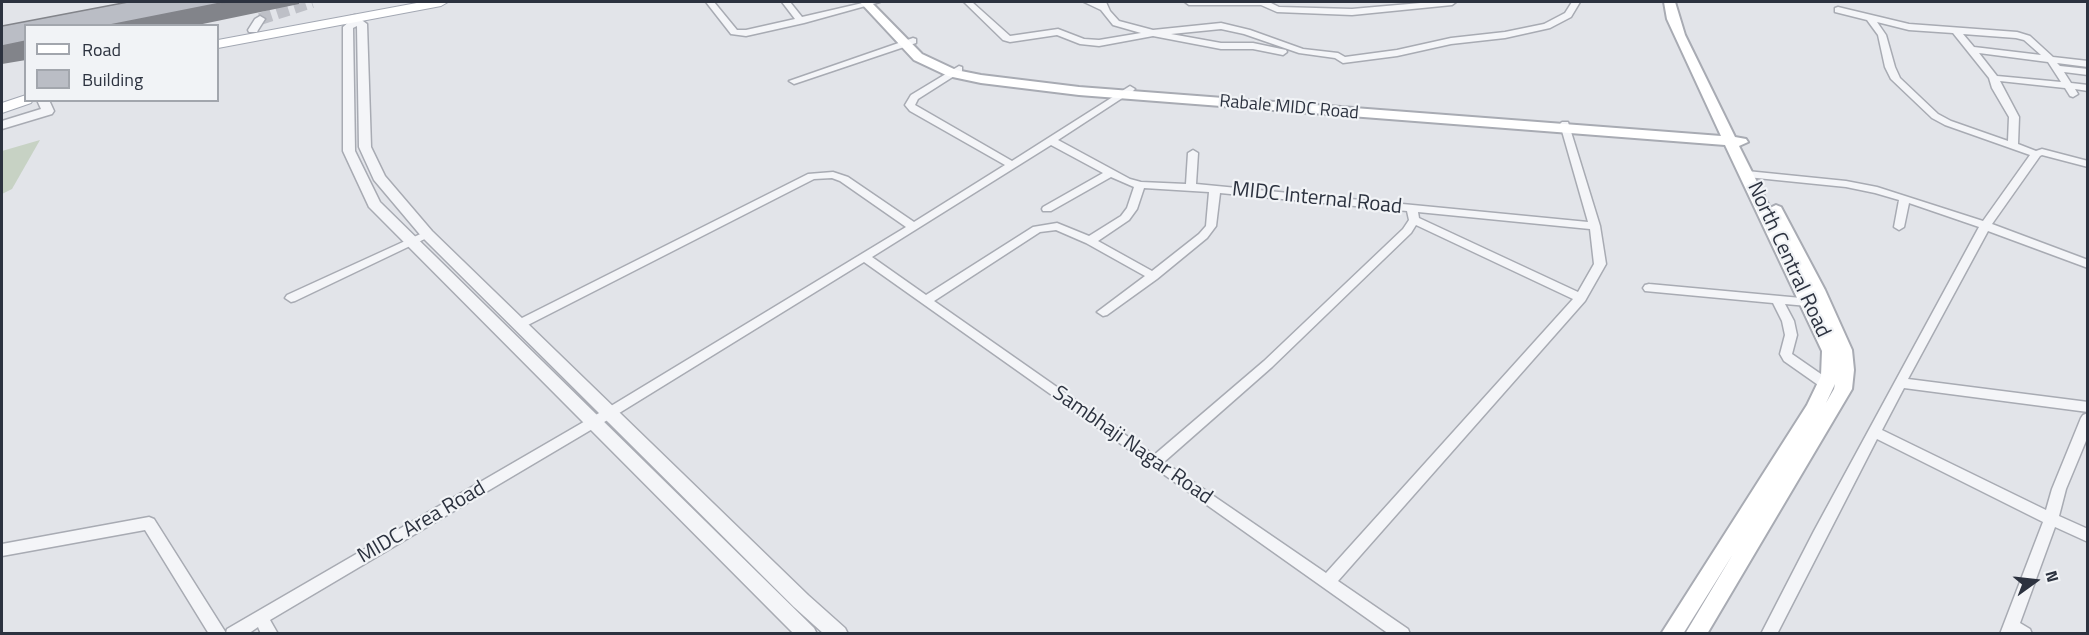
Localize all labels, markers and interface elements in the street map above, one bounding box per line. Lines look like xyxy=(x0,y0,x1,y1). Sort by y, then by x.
legend xyxy=(24,24,219,102)
text: Road xyxy=(82,36,121,63)
text: Building xyxy=(82,66,143,93)
street label: Rabale MIDC Road xyxy=(1218,91,1360,125)
street label: MIDC Internal Road xyxy=(1231,178,1403,220)
street label: North Central Road xyxy=(1741,178,1835,342)
street label: Sambhaji Nagar Road xyxy=(1047,381,1217,511)
street label: MIDC Area Road xyxy=(354,476,490,570)
north arrow xyxy=(2005,551,2065,611)
text: N xyxy=(2039,568,2065,585)

